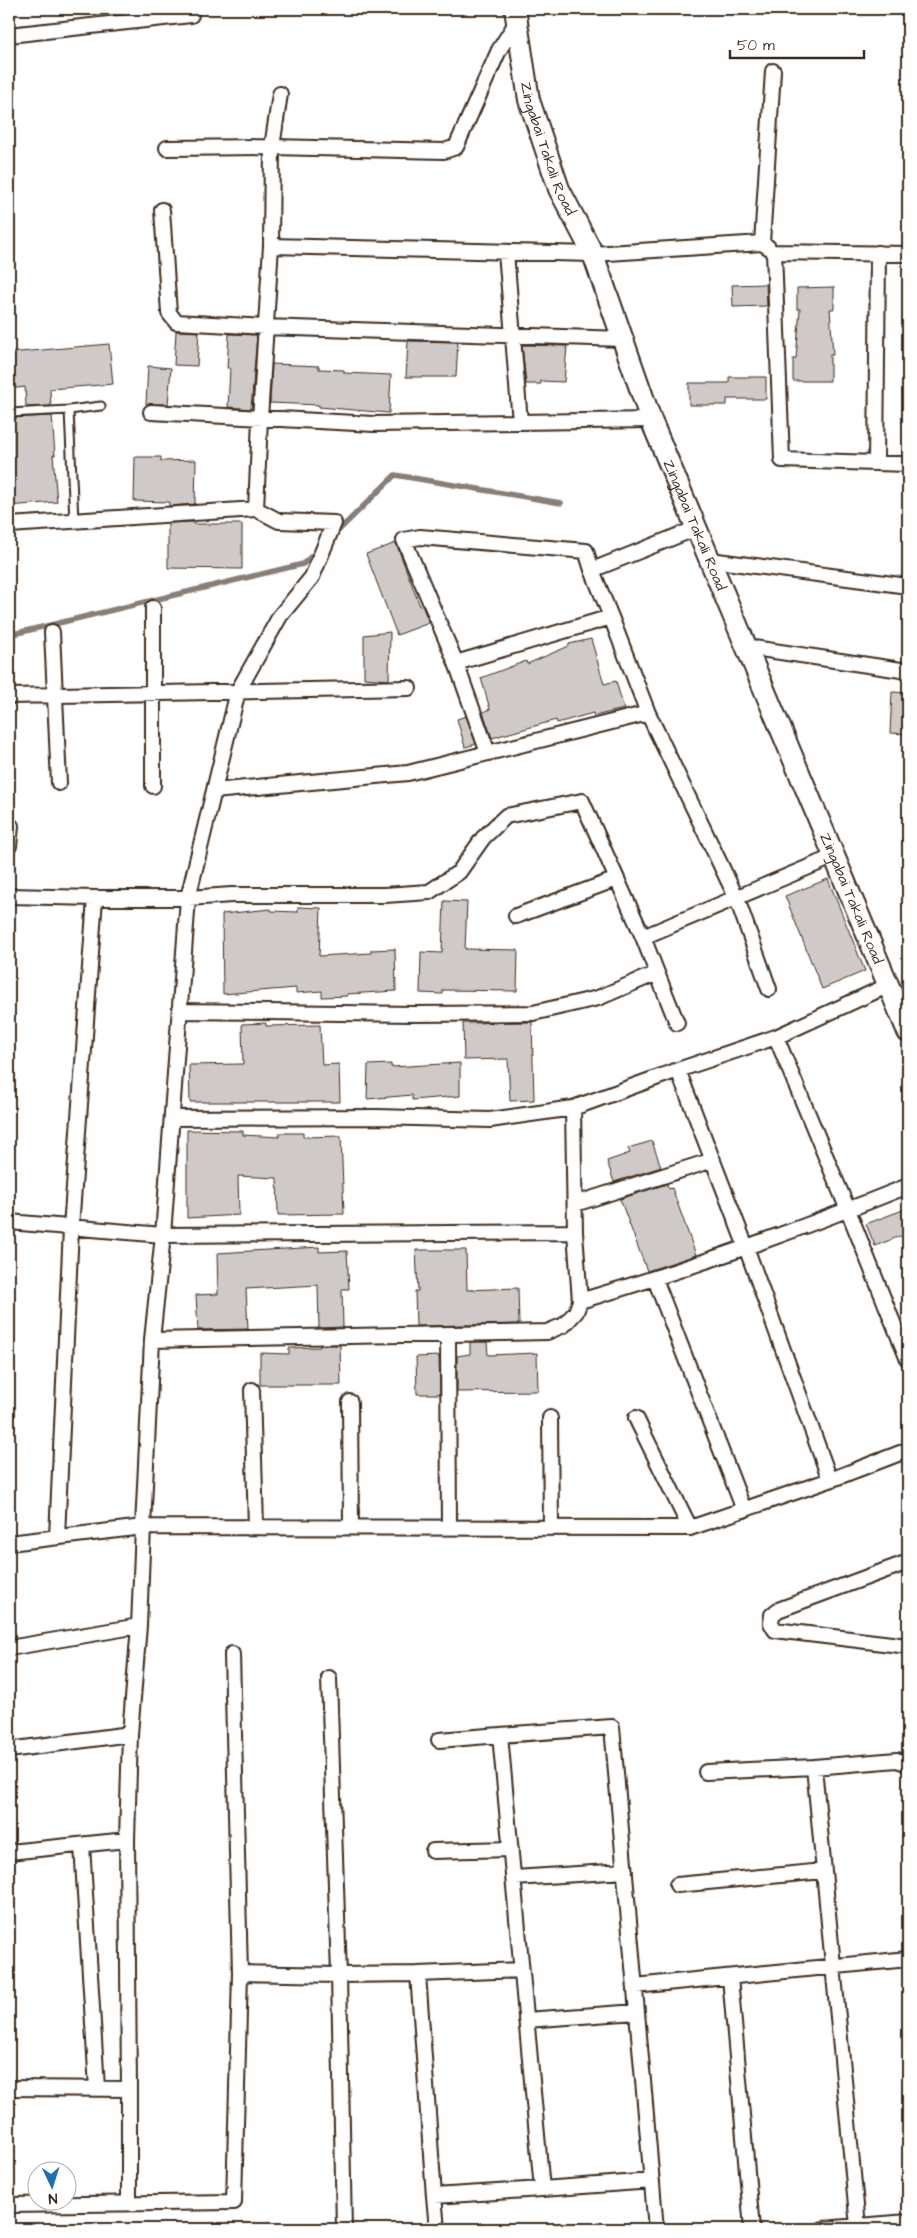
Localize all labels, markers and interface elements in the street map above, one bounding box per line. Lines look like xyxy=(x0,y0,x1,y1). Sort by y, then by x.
scale bar xyxy=(730,28,863,60)
text: 50 m xyxy=(737,35,775,56)
street label: Zingabai Takali Road xyxy=(516,80,581,219)
street label: Zingabai Takali Road xyxy=(658,456,732,594)
street label: Zingabai Takali Road xyxy=(815,830,889,967)
north arrow xyxy=(28,2160,78,2210)
text: N xyxy=(48,2188,58,2208)

